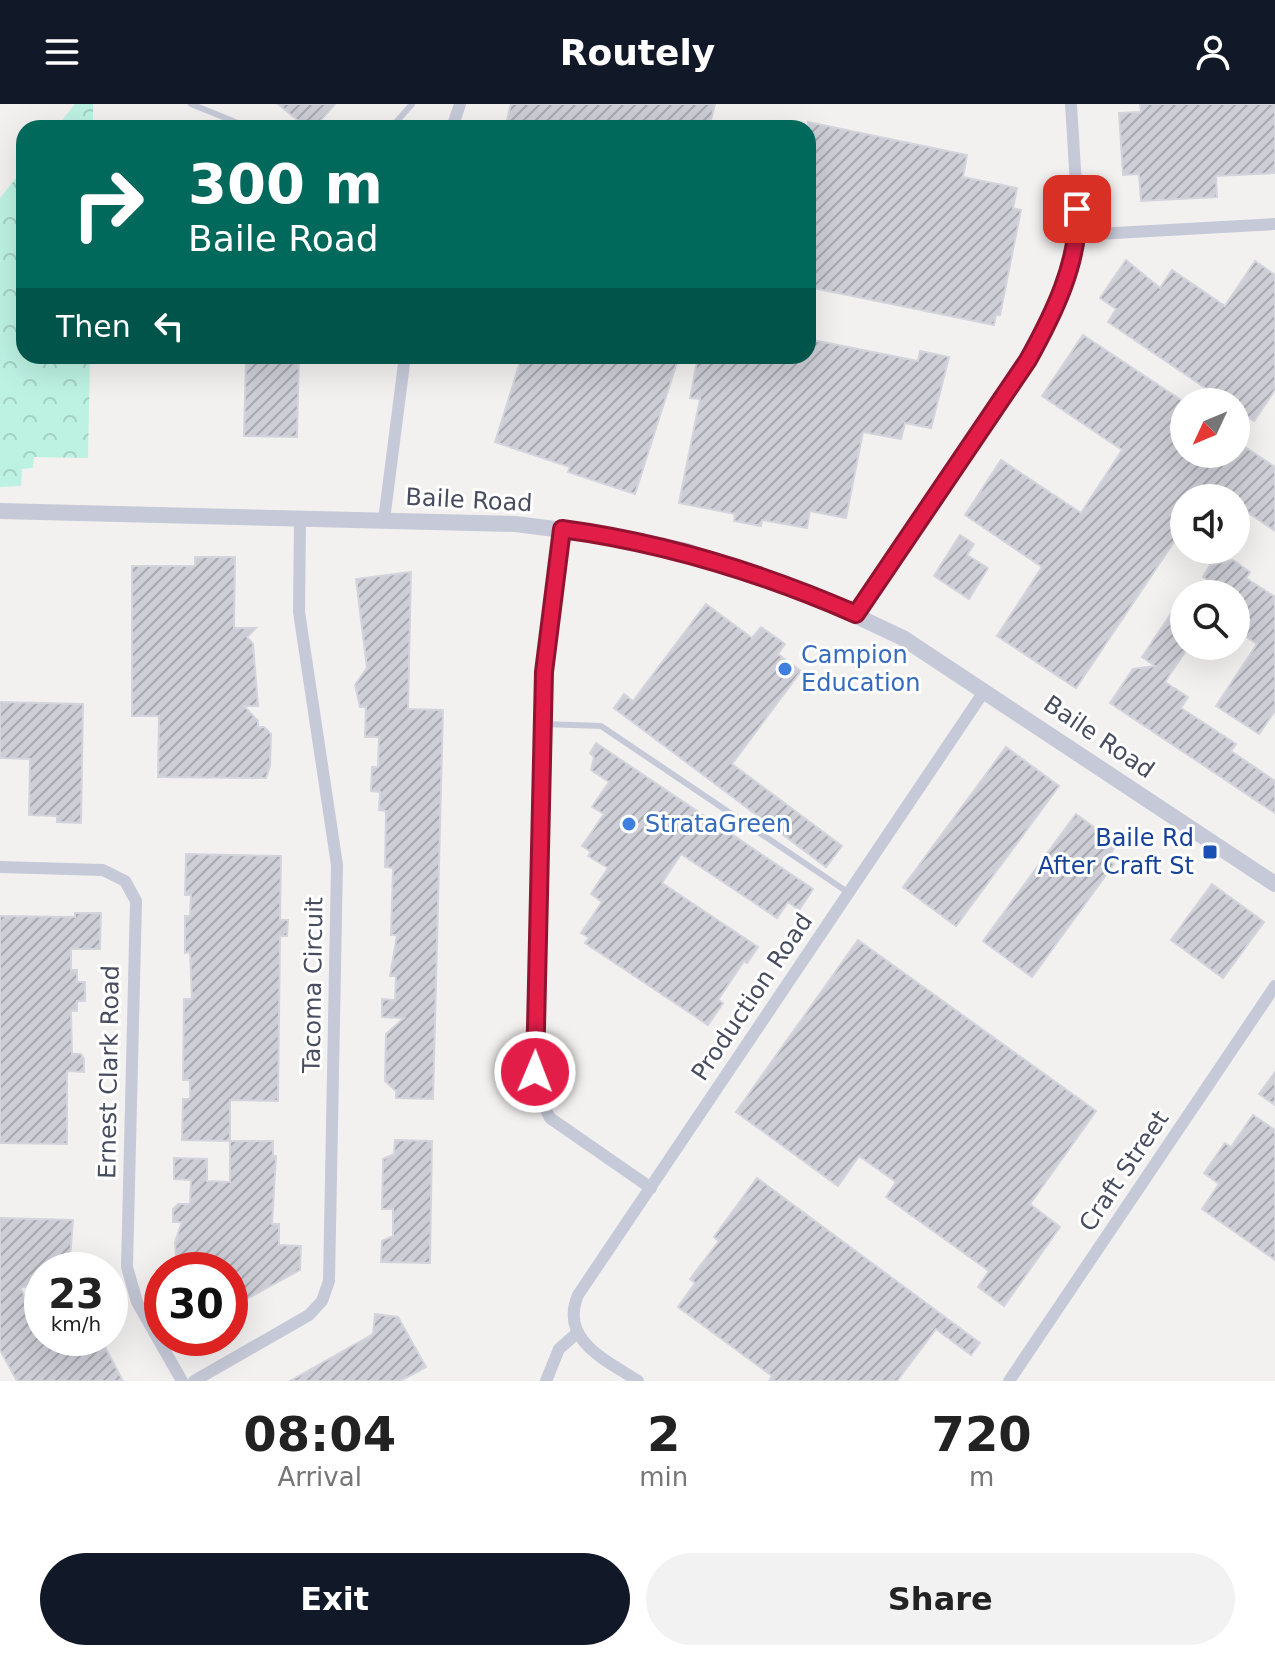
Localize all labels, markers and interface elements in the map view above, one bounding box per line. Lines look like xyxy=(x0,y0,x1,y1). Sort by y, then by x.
icon: menu xyxy=(40,30,84,74)
icon: person xyxy=(1191,30,1235,74)
text: Routely xyxy=(560,32,715,73)
text: 300 m xyxy=(188,151,383,216)
icon: right xyxy=(56,152,160,256)
pin xyxy=(1043,175,1111,243)
icon: arrive xyxy=(1055,187,1099,231)
text: Baile Road xyxy=(188,218,379,259)
icon: left xyxy=(147,304,191,348)
text: Then xyxy=(56,309,131,344)
north arrow xyxy=(1170,388,1250,468)
map controls xyxy=(1170,388,1250,660)
street label: Baile Road xyxy=(405,483,533,517)
button: sound xyxy=(1170,484,1250,564)
button: search xyxy=(1170,580,1250,660)
place label: Campion Education xyxy=(801,641,920,697)
marker: Campion Education xyxy=(776,660,794,678)
street label: Baile Road xyxy=(1038,690,1160,784)
place label: StrataGreen xyxy=(645,810,791,838)
marker: StrataGreen xyxy=(620,815,638,833)
place label: Baile Rd After Craft St xyxy=(1038,824,1194,880)
marker: Baile Rd After Craft St xyxy=(1201,843,1219,861)
street label: Tacoma Circuit xyxy=(297,897,329,1074)
street label: Production Road xyxy=(686,908,818,1086)
street label: Ernest Clark Road xyxy=(93,965,125,1179)
position arrow xyxy=(493,1030,577,1114)
street label: Craft Street xyxy=(1073,1105,1175,1237)
speed limit sign: 30 xyxy=(144,1252,248,1356)
text: 23 xyxy=(48,1271,104,1317)
text: km/h xyxy=(51,1312,101,1336)
text: 08:04 xyxy=(243,1406,396,1462)
text: 2 xyxy=(647,1406,680,1462)
text: 720 xyxy=(932,1406,1032,1462)
text: Arrival xyxy=(277,1462,362,1492)
text: min xyxy=(639,1462,688,1492)
text: m xyxy=(969,1462,994,1492)
button: Exit xyxy=(40,1553,630,1645)
button: Share xyxy=(646,1553,1235,1645)

